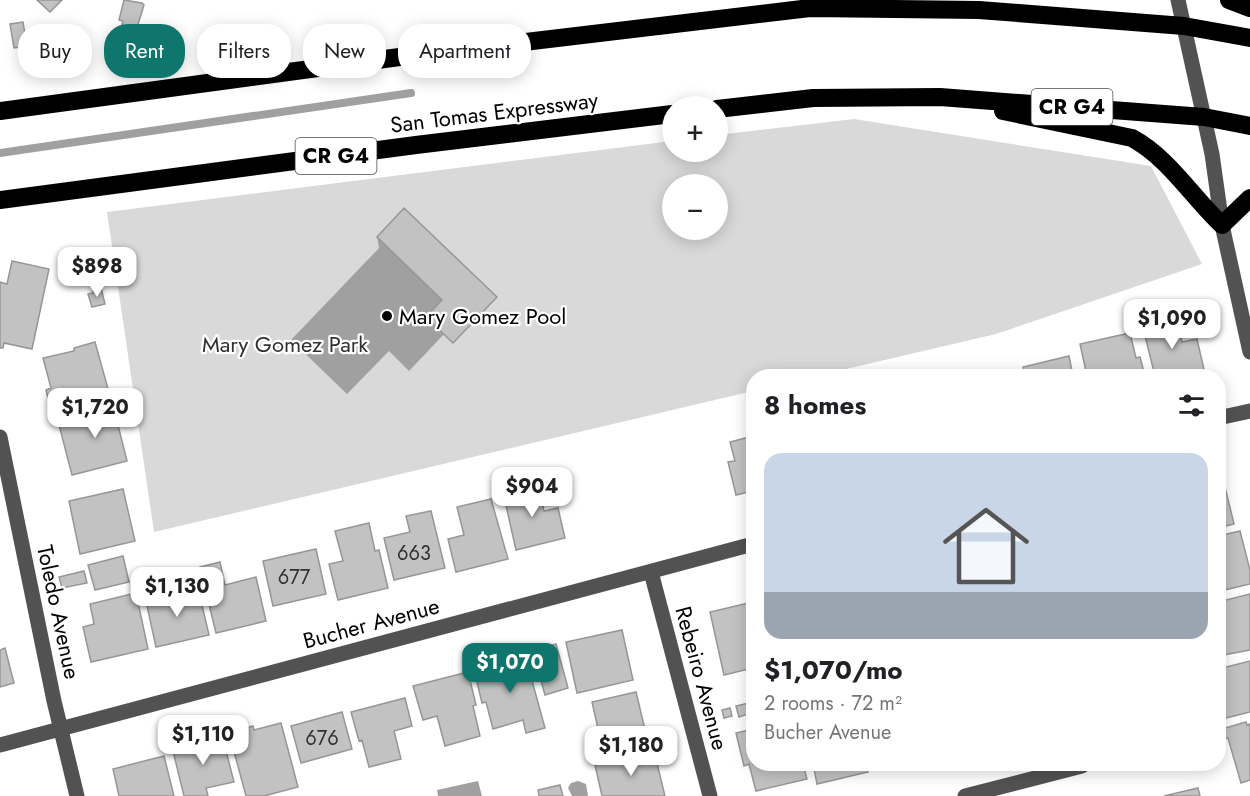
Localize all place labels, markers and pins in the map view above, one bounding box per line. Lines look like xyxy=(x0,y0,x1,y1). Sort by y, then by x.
pin: $898 xyxy=(61,247,133,298)
pin: $1,090 xyxy=(1123,299,1221,350)
place label: Mary Gomez Pool xyxy=(399,300,566,332)
marker: Mary Gomez Pool xyxy=(380,309,394,323)
pin: $1,720 xyxy=(46,388,144,439)
pin: $904 xyxy=(496,467,568,518)
pin: $1,130 xyxy=(128,567,226,618)
pin: $1,070 xyxy=(461,643,559,694)
pin: $1,110 xyxy=(154,715,252,766)
pin: $1,180 xyxy=(582,726,680,777)

